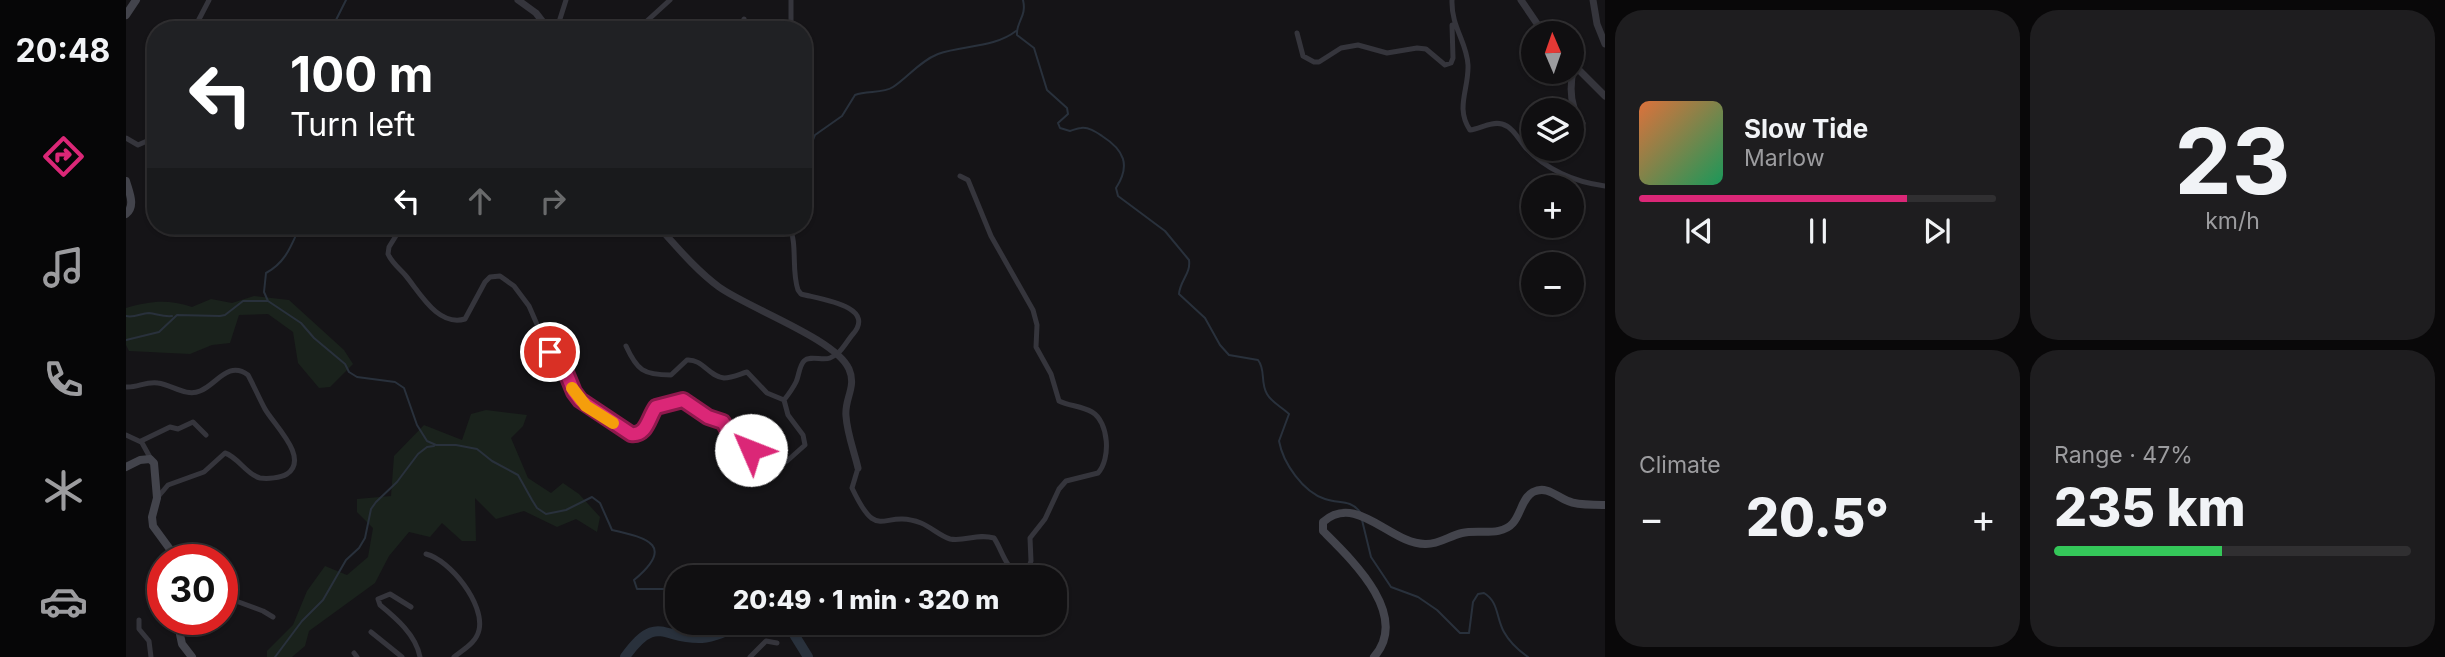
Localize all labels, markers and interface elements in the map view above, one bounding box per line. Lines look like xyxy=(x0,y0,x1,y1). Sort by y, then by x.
north arrow xyxy=(1521,21,1584,84)
map controls xyxy=(1521,21,1584,315)
text: 20:48 xyxy=(16,31,110,70)
text: 100 m xyxy=(290,45,434,104)
icon: left xyxy=(175,49,266,140)
button: layers xyxy=(1521,98,1584,161)
text: Turn left xyxy=(290,105,415,144)
text: 23 xyxy=(2174,106,2291,216)
text: Slow Tide xyxy=(1744,113,1868,144)
icon: directions xyxy=(39,132,88,181)
text: Marlow xyxy=(1744,144,1824,172)
button: + xyxy=(1521,175,1584,238)
icon: left xyxy=(388,182,426,220)
icon: ahead xyxy=(461,182,499,220)
icon: right xyxy=(534,182,572,220)
text: km/h xyxy=(2205,207,2260,235)
icon: previous xyxy=(1680,212,1718,250)
icon: pause xyxy=(1799,212,1837,250)
icon: next xyxy=(1918,212,1956,250)
icon: music xyxy=(39,243,88,292)
button: − xyxy=(1521,252,1584,315)
pin xyxy=(520,322,580,382)
icon: arrive xyxy=(531,333,569,371)
icon: phone xyxy=(39,355,88,404)
position arrow xyxy=(714,413,788,487)
text: Range · 47% xyxy=(2054,441,2193,469)
text: Climate xyxy=(1639,451,1721,479)
icon: climate xyxy=(39,466,88,515)
text: 235 km xyxy=(2054,476,2246,539)
text: 20.5° xyxy=(1746,486,1889,549)
text: − xyxy=(1639,495,1664,541)
text: + xyxy=(1971,495,1996,541)
speed limit sign: 30 xyxy=(147,544,238,635)
icon: car xyxy=(39,577,88,626)
text: 20:49 · 1 min · 320 m xyxy=(733,584,999,615)

